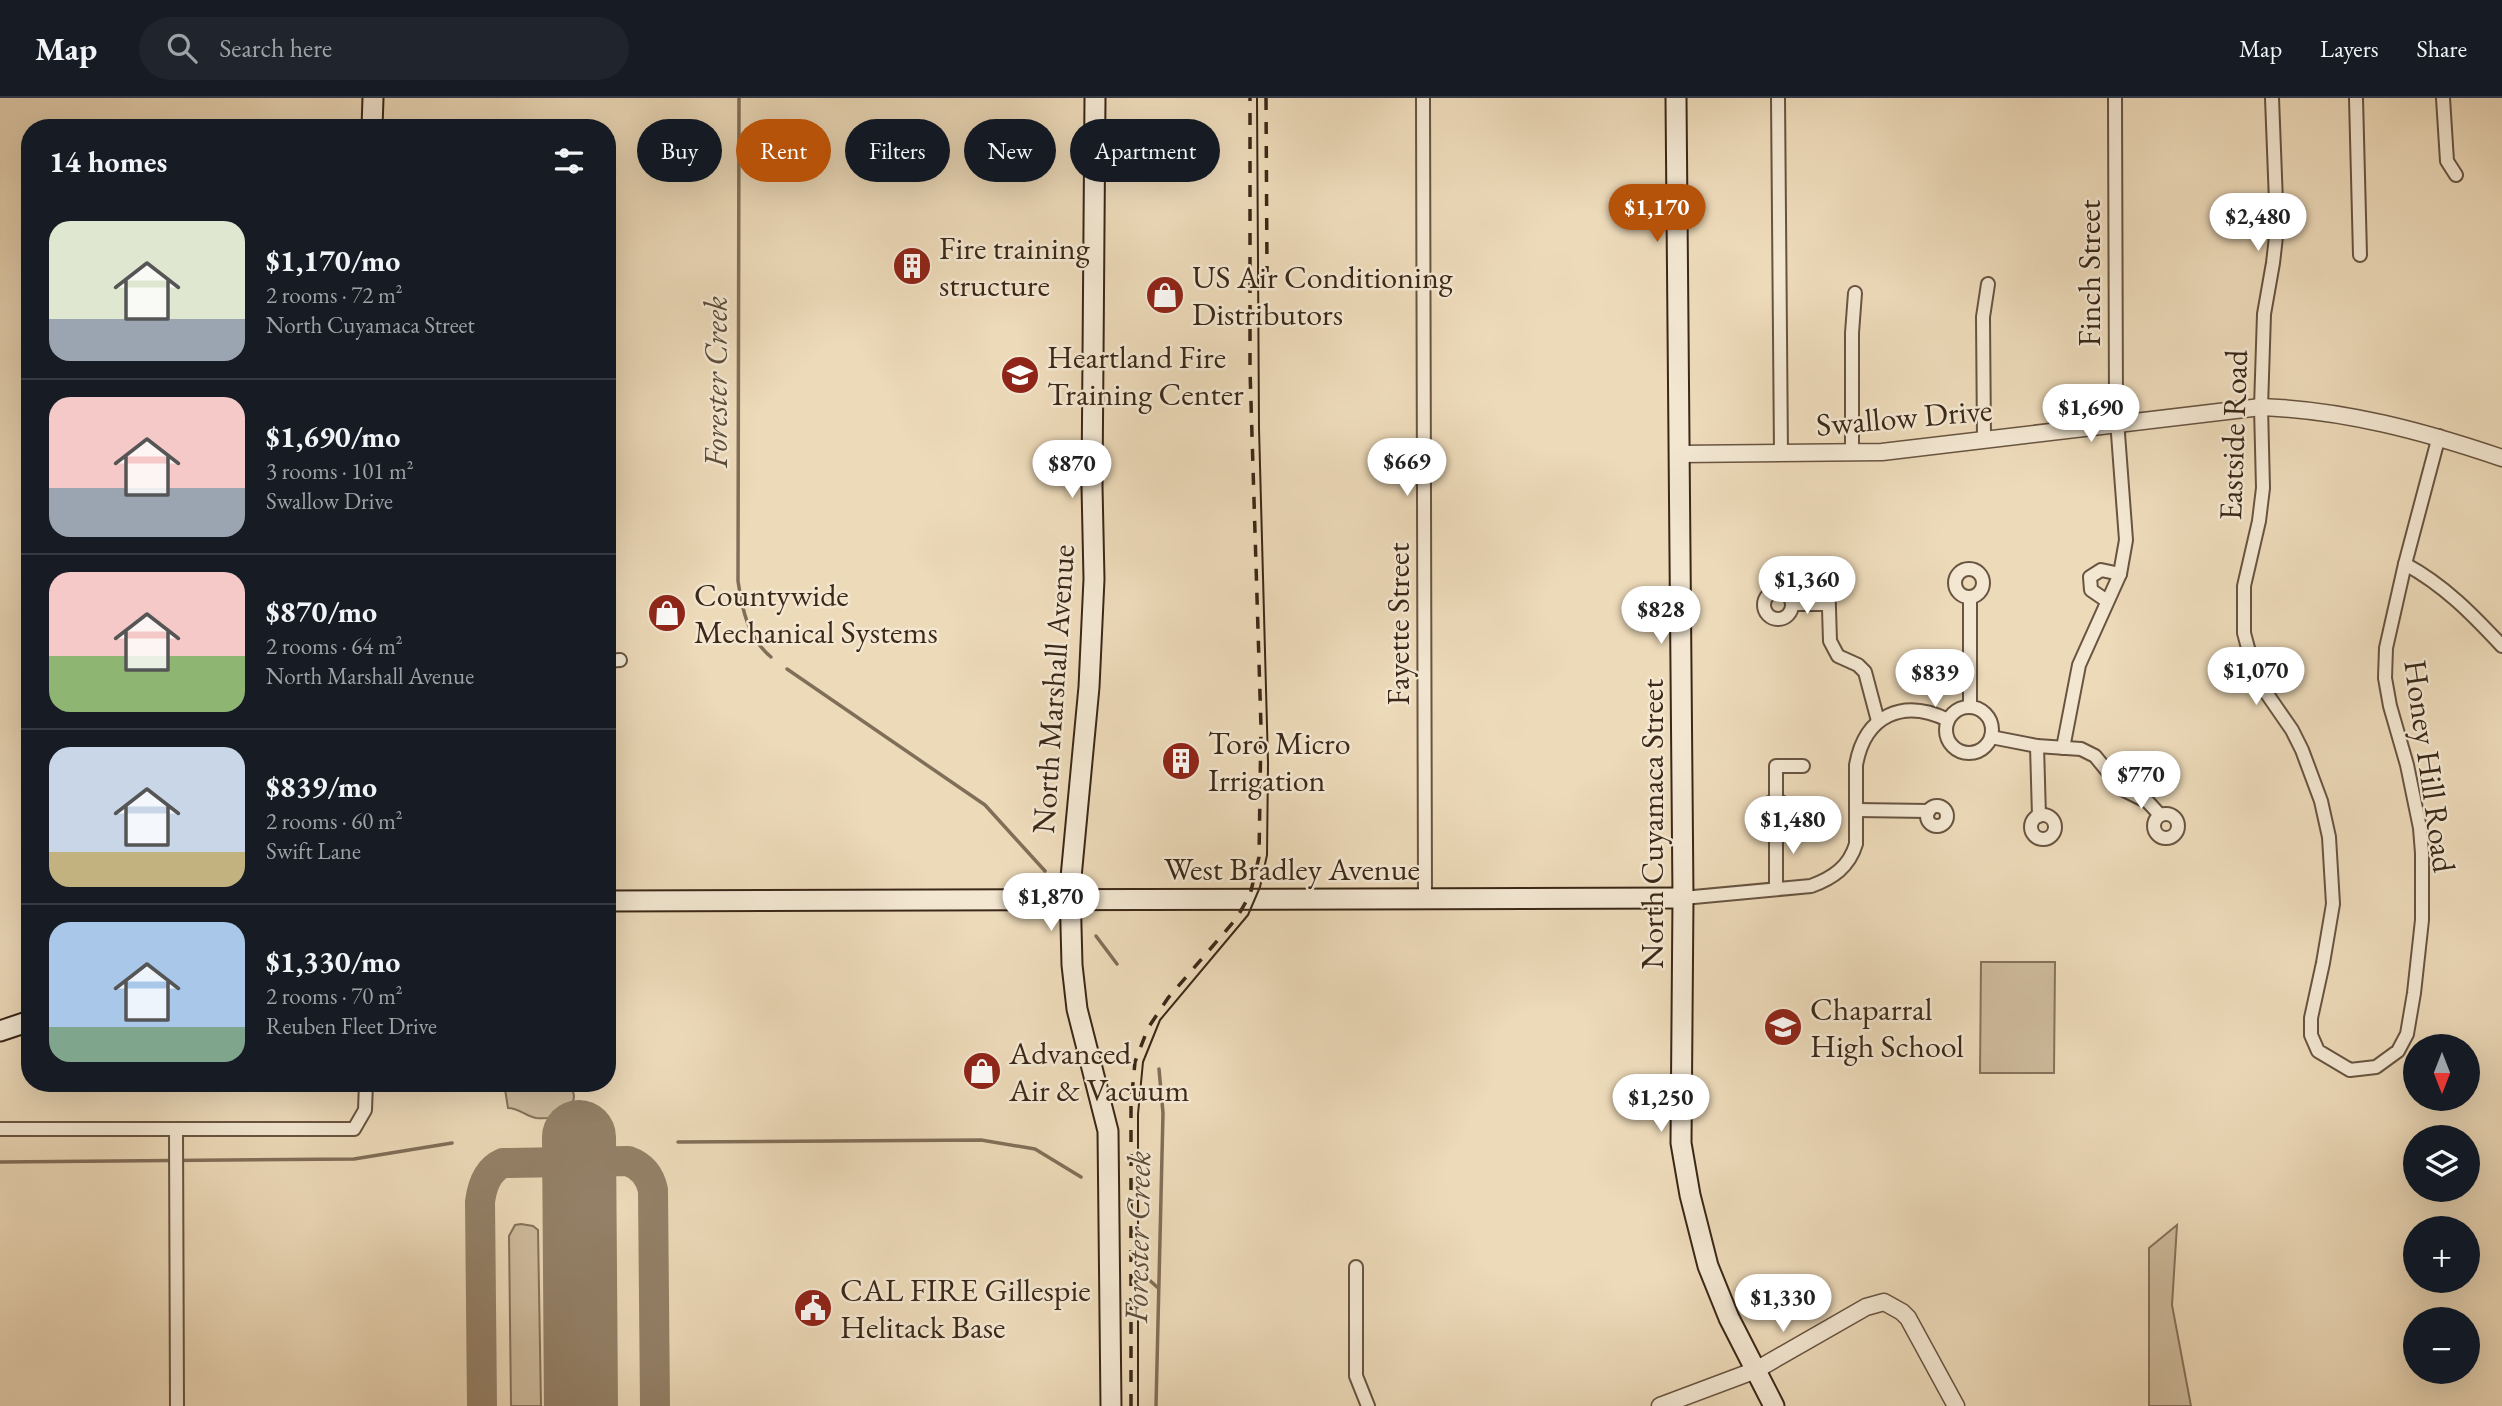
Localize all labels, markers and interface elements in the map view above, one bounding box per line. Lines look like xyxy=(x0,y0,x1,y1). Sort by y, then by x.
search box xyxy=(139,17,629,80)
text: Map xyxy=(35,27,97,70)
icon: search xyxy=(163,29,201,67)
text: Search here xyxy=(219,31,332,65)
text: Map xyxy=(2239,33,2282,64)
text: Layers xyxy=(2320,33,2379,64)
text: Share xyxy=(2417,33,2467,64)
chip: Buy xyxy=(637,119,722,182)
chip: Rent xyxy=(736,119,831,182)
chip: Filters xyxy=(845,119,950,182)
chip: New xyxy=(964,119,1056,182)
chip: Apartment xyxy=(1070,119,1220,182)
text: 14 homes xyxy=(49,142,167,181)
icon: filters xyxy=(550,142,588,180)
pin: $1,170 xyxy=(1600,184,1714,244)
text: $1,170 xyxy=(1625,192,1689,222)
pin: $2,480 xyxy=(2201,194,2315,253)
street label: Finch Street xyxy=(2068,199,2110,347)
text: $2,480 xyxy=(2226,201,2290,231)
place label: Fire training structure xyxy=(939,227,1091,306)
text: $1,170/mo xyxy=(266,241,400,280)
building icon: Fire training structure xyxy=(891,245,933,287)
icon: home xyxy=(105,249,189,333)
place label: US Air Conditioning Distributors xyxy=(1192,256,1454,335)
shop icon: US Air Conditioning Distributors xyxy=(1144,274,1186,316)
text: 2 rooms · 72 m² xyxy=(266,280,403,310)
water label: Forester Creek xyxy=(694,296,737,469)
text: North Cuyamaca Street xyxy=(266,310,475,340)
place label: Heartland Fire Training Center xyxy=(1047,336,1244,415)
street label: Eastside Road xyxy=(2209,348,2257,521)
school or university icon: Heartland Fire Training Center xyxy=(999,354,1041,396)
pin: $1,690 xyxy=(2034,384,2148,444)
street label: Swallow Drive xyxy=(1814,388,1994,446)
text: $1,690 xyxy=(2059,392,2123,422)
text: $1,690/mo xyxy=(266,417,400,456)
icon: home xyxy=(105,425,189,509)
pin: $669 xyxy=(1366,438,1448,498)
pin: $870 xyxy=(1031,440,1113,500)
text: $669 xyxy=(1383,446,1431,476)
text: $870 xyxy=(1048,448,1096,478)
text: 3 rooms · 101 m² xyxy=(266,456,414,486)
text: Swallow Drive xyxy=(266,486,393,516)
street label: North Marshall Avenue xyxy=(1022,543,1084,835)
street label: Fayette Street xyxy=(1377,543,1419,705)
pin: $1,360 xyxy=(1750,556,1864,616)
text: $1,360 xyxy=(1775,564,1839,594)
place label: Countywide Mechanical Systems xyxy=(694,574,938,653)
pin: $828 xyxy=(1620,587,1702,646)
text: $870/mo xyxy=(266,592,377,631)
shop icon: Countywide Mechanical Systems xyxy=(646,592,688,634)
text: $828 xyxy=(1637,594,1685,624)
icon: home xyxy=(105,600,189,684)
text: 2 rooms · 64 m² xyxy=(266,631,403,661)
pin: $1,070 xyxy=(2199,648,2313,707)
pin: $839 xyxy=(1894,650,1976,709)
text: $1,070 xyxy=(2224,655,2288,685)
text: $839 xyxy=(1911,657,1959,687)
street label: Honey Hill Road xyxy=(2394,657,2466,876)
text: North Marshall Avenue xyxy=(266,661,474,691)
street label: North Cuyamaca Street xyxy=(1631,679,1673,969)
place label: Toro Micro Irrigation xyxy=(1208,722,1351,801)
building icon: Toro Micro Irrigation xyxy=(1160,740,1202,782)
pin: $770 xyxy=(2100,752,2182,811)
text: $770 xyxy=(2117,759,2165,789)
text: $839/mo xyxy=(266,767,377,806)
icon: home xyxy=(105,775,189,859)
pin: $1,480 xyxy=(1736,796,1850,856)
text: $1,480 xyxy=(1761,804,1825,834)
text: 2 rooms · 60 m² xyxy=(266,806,403,836)
text: Swift Lane xyxy=(266,836,361,866)
street label: West Bradley Avenue xyxy=(1164,848,1420,890)
pin: $1,870 xyxy=(994,874,1108,933)
text: $1,870 xyxy=(1019,881,1083,911)
text: $1,330/mo xyxy=(266,942,400,981)
icon: home xyxy=(105,950,189,1034)
text: 2 rooms · 70 m² xyxy=(266,981,403,1011)
place label: Chaparral High School xyxy=(1810,988,1964,1067)
school or university icon: Chaparral High School xyxy=(1762,1006,1804,1048)
text: Reuben Fleet Drive xyxy=(266,1011,437,1041)
place label: Advanced Air & Vacuum xyxy=(1008,1032,1189,1111)
north arrow xyxy=(2403,1034,2480,1111)
map controls xyxy=(2403,1034,2480,1384)
shop icon: Advanced Air & Vacuum xyxy=(961,1050,1003,1092)
pin: $1,250 xyxy=(1604,1074,1718,1134)
text: $1,250 xyxy=(1629,1082,1693,1112)
button: layers xyxy=(2403,1125,2480,1202)
water label: Forester Creek xyxy=(1114,1151,1160,1324)
button: + xyxy=(2403,1216,2480,1293)
place label: CAL FIRE Gillespie Helitack Base xyxy=(840,1269,1091,1348)
pin: $1,330 xyxy=(1726,1274,1840,1334)
text: $1,330 xyxy=(1751,1282,1815,1312)
public building icon: CAL FIRE Gillespie Helitack Base xyxy=(792,1287,834,1329)
button: − xyxy=(2403,1307,2480,1384)

